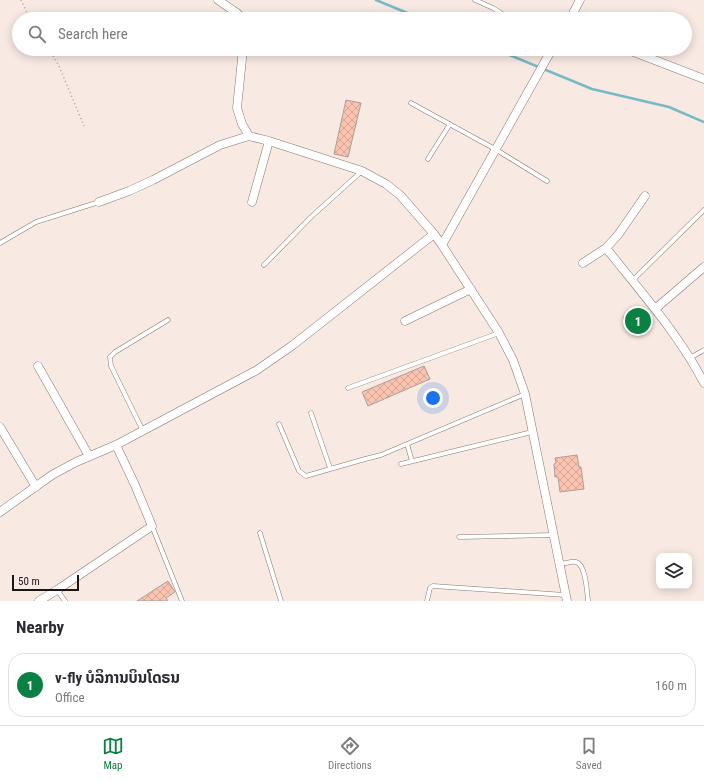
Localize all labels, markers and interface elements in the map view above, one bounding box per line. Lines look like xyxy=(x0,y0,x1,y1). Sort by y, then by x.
search box xyxy=(12,12,692,56)
icon: search xyxy=(26,23,48,45)
text: Search here xyxy=(58,25,128,43)
pin: 1 xyxy=(625,306,651,336)
your location xyxy=(423,388,443,408)
map controls xyxy=(656,553,692,589)
button: layers xyxy=(656,553,692,589)
scale bar xyxy=(12,573,79,592)
text: 50 m xyxy=(18,575,40,588)
text: Nearby xyxy=(16,617,64,637)
text: v-fly ບໍລິການບິນໂດຣນ xyxy=(55,669,180,687)
text: 1 xyxy=(27,678,33,693)
text: 160 m xyxy=(655,678,687,693)
text: Office xyxy=(55,690,85,705)
tab: Map xyxy=(102,735,124,772)
tab: Directions xyxy=(328,735,372,772)
tab: Saved xyxy=(576,735,602,772)

